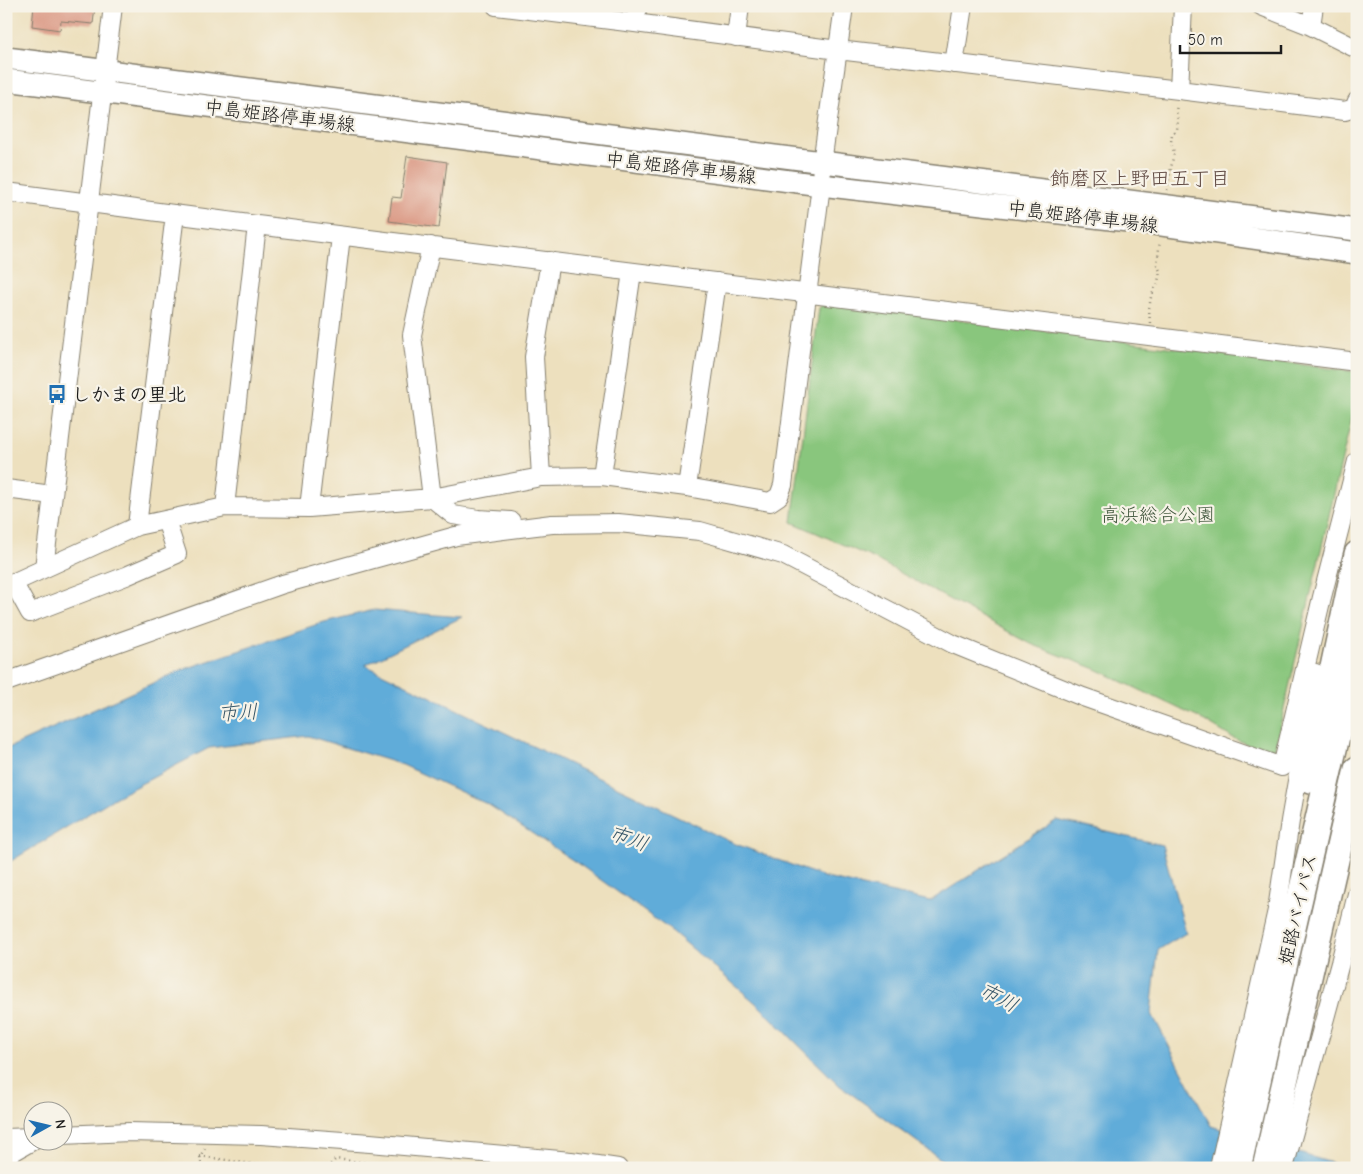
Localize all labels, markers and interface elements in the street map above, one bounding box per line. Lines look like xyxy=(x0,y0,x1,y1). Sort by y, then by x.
scale bar xyxy=(1180,22,1282,54)
text: 50 m xyxy=(1188,31,1223,49)
street label: 中島姫路停車場線 xyxy=(203,96,357,136)
street label: 中島姫路停車場線 xyxy=(604,148,758,188)
district label: 飾磨区上野田五丁目 xyxy=(1050,167,1230,190)
street label: 中島姫路停車場線 xyxy=(1006,197,1160,237)
bus stop icon: しかまの里北 xyxy=(46,383,68,405)
place label: しかまの里北 xyxy=(72,384,186,406)
park label: 高浜総合公園 xyxy=(1101,504,1215,526)
water label: 市川 xyxy=(217,700,259,725)
water label: 市川 xyxy=(606,821,652,856)
street label: 姫路バイパス xyxy=(1274,851,1321,967)
water label: 市川 xyxy=(976,978,1022,1017)
north arrow xyxy=(22,1102,72,1152)
text: N xyxy=(51,1119,69,1130)

